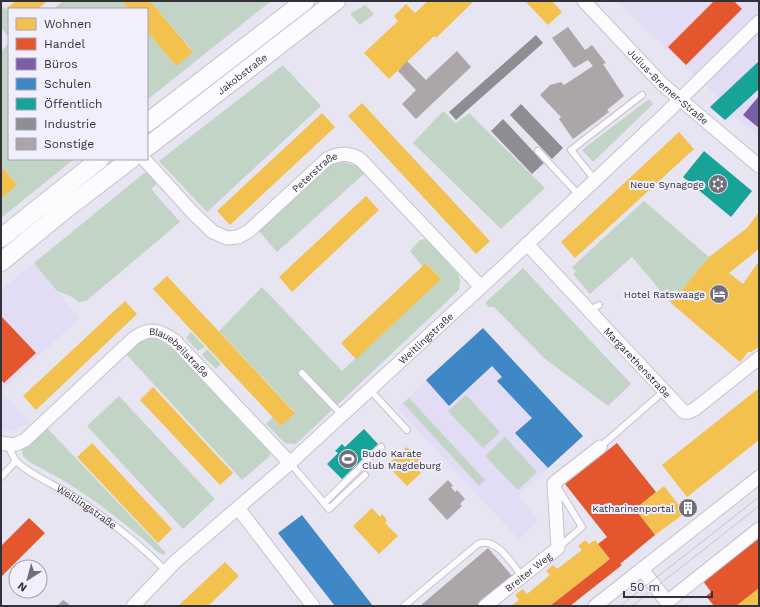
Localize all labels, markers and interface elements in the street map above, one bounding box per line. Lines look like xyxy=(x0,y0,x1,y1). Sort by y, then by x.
legend xyxy=(8,8,148,160)
text: Wohnen xyxy=(44,17,92,31)
text: Handel xyxy=(44,37,85,51)
street label: Julius-Bremer-Straße xyxy=(625,46,711,127)
street label: Jakobstraße xyxy=(215,51,270,97)
text: Büros xyxy=(44,57,77,71)
text: Schulen xyxy=(44,77,91,91)
text: Öffentlich xyxy=(44,97,103,111)
text: Industrie xyxy=(44,117,96,131)
text: Sonstige xyxy=(44,137,94,151)
street label: Peterstraße xyxy=(290,150,339,194)
synagogue icon: Neue Synagoge xyxy=(707,173,729,195)
place label: Neue Synagoge xyxy=(630,179,704,190)
hotel icon: Hotel Ratswaage xyxy=(708,283,730,305)
place label: Hotel Ratswaage xyxy=(624,289,705,300)
street label: Weitlingstraße xyxy=(396,310,456,366)
street label: Margarethenstraße xyxy=(602,325,673,400)
street label: Blauebeilstraße xyxy=(149,326,211,380)
sports icon: Budo Karate Club Magdeburg xyxy=(337,448,359,470)
place label: Budo Karate Club Magdeburg xyxy=(362,448,442,471)
street label: Weitlingstraße xyxy=(54,483,119,531)
building icon: Katharinenportal xyxy=(677,497,699,519)
place label: Katharinenportal xyxy=(592,503,674,514)
street label: Breiter Weg xyxy=(503,550,554,594)
north arrow xyxy=(8,559,48,599)
scale bar xyxy=(624,573,712,599)
text: N xyxy=(15,579,30,594)
text: 50 m xyxy=(630,580,660,594)

